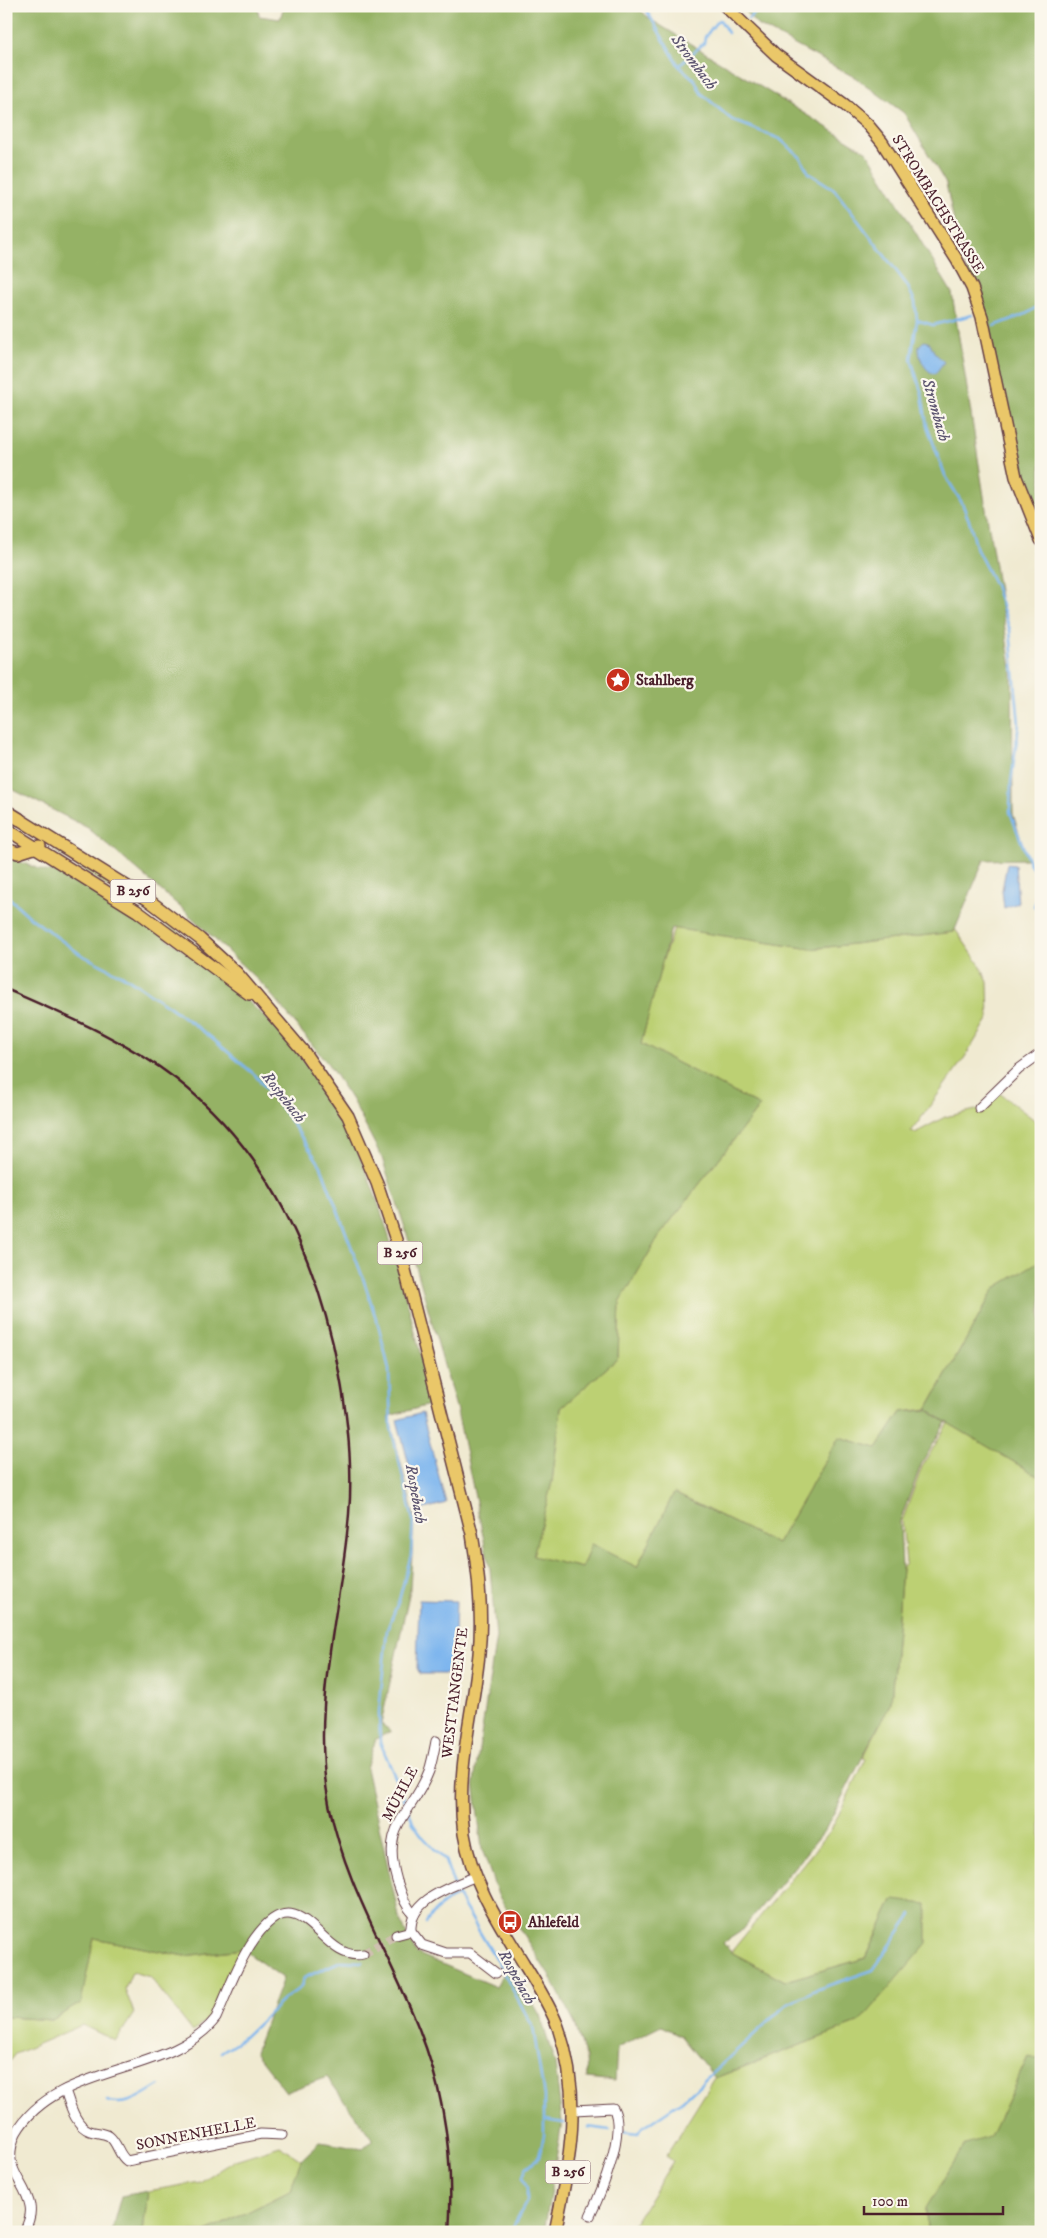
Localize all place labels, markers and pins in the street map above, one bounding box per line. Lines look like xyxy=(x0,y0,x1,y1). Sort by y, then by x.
place icon: Stahlberg xyxy=(605,667,631,693)
place label: Stahlberg xyxy=(636,671,694,690)
bus stop icon: Ahlefeld xyxy=(497,1909,523,1935)
place label: Ahlefeld xyxy=(527,1913,580,1932)

